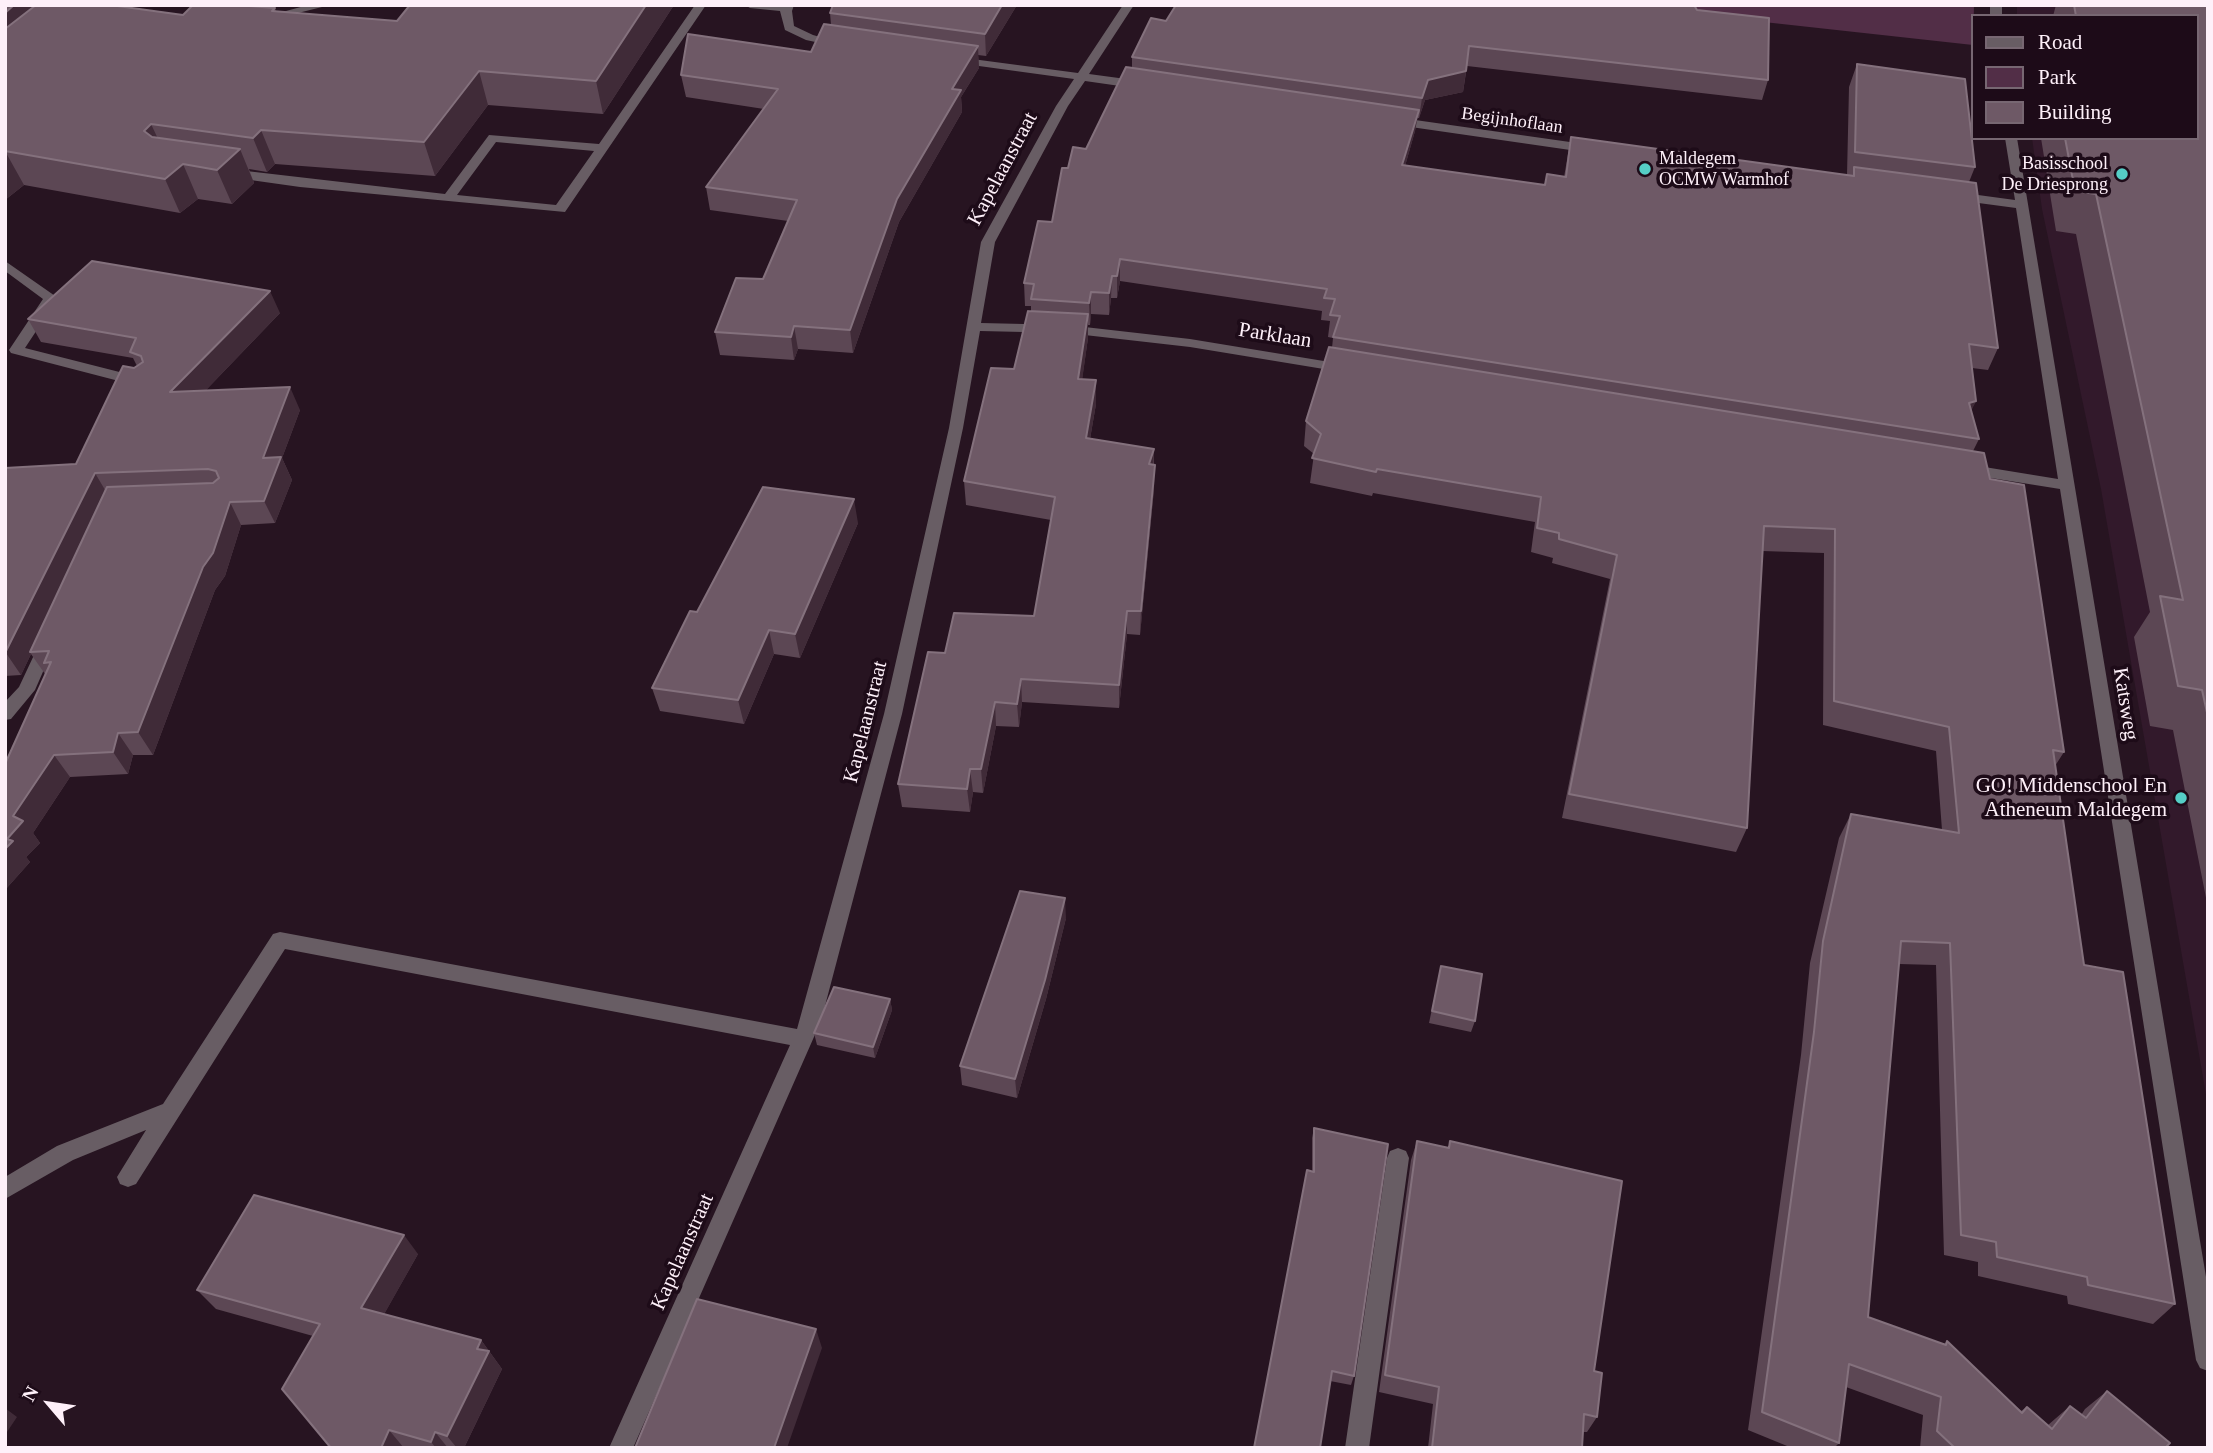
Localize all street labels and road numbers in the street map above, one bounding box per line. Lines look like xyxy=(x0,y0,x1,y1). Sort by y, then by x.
street label: Begijnhoflaan xyxy=(1460,103,1564,139)
street label: Kapelaanstraat xyxy=(963,108,1043,230)
street label: Parklaan xyxy=(1237,318,1313,354)
street label: Kapelaanstraat xyxy=(839,658,893,786)
street label: Katsweg xyxy=(2107,666,2143,742)
street label: Kapelaanstraat xyxy=(646,1190,720,1314)

